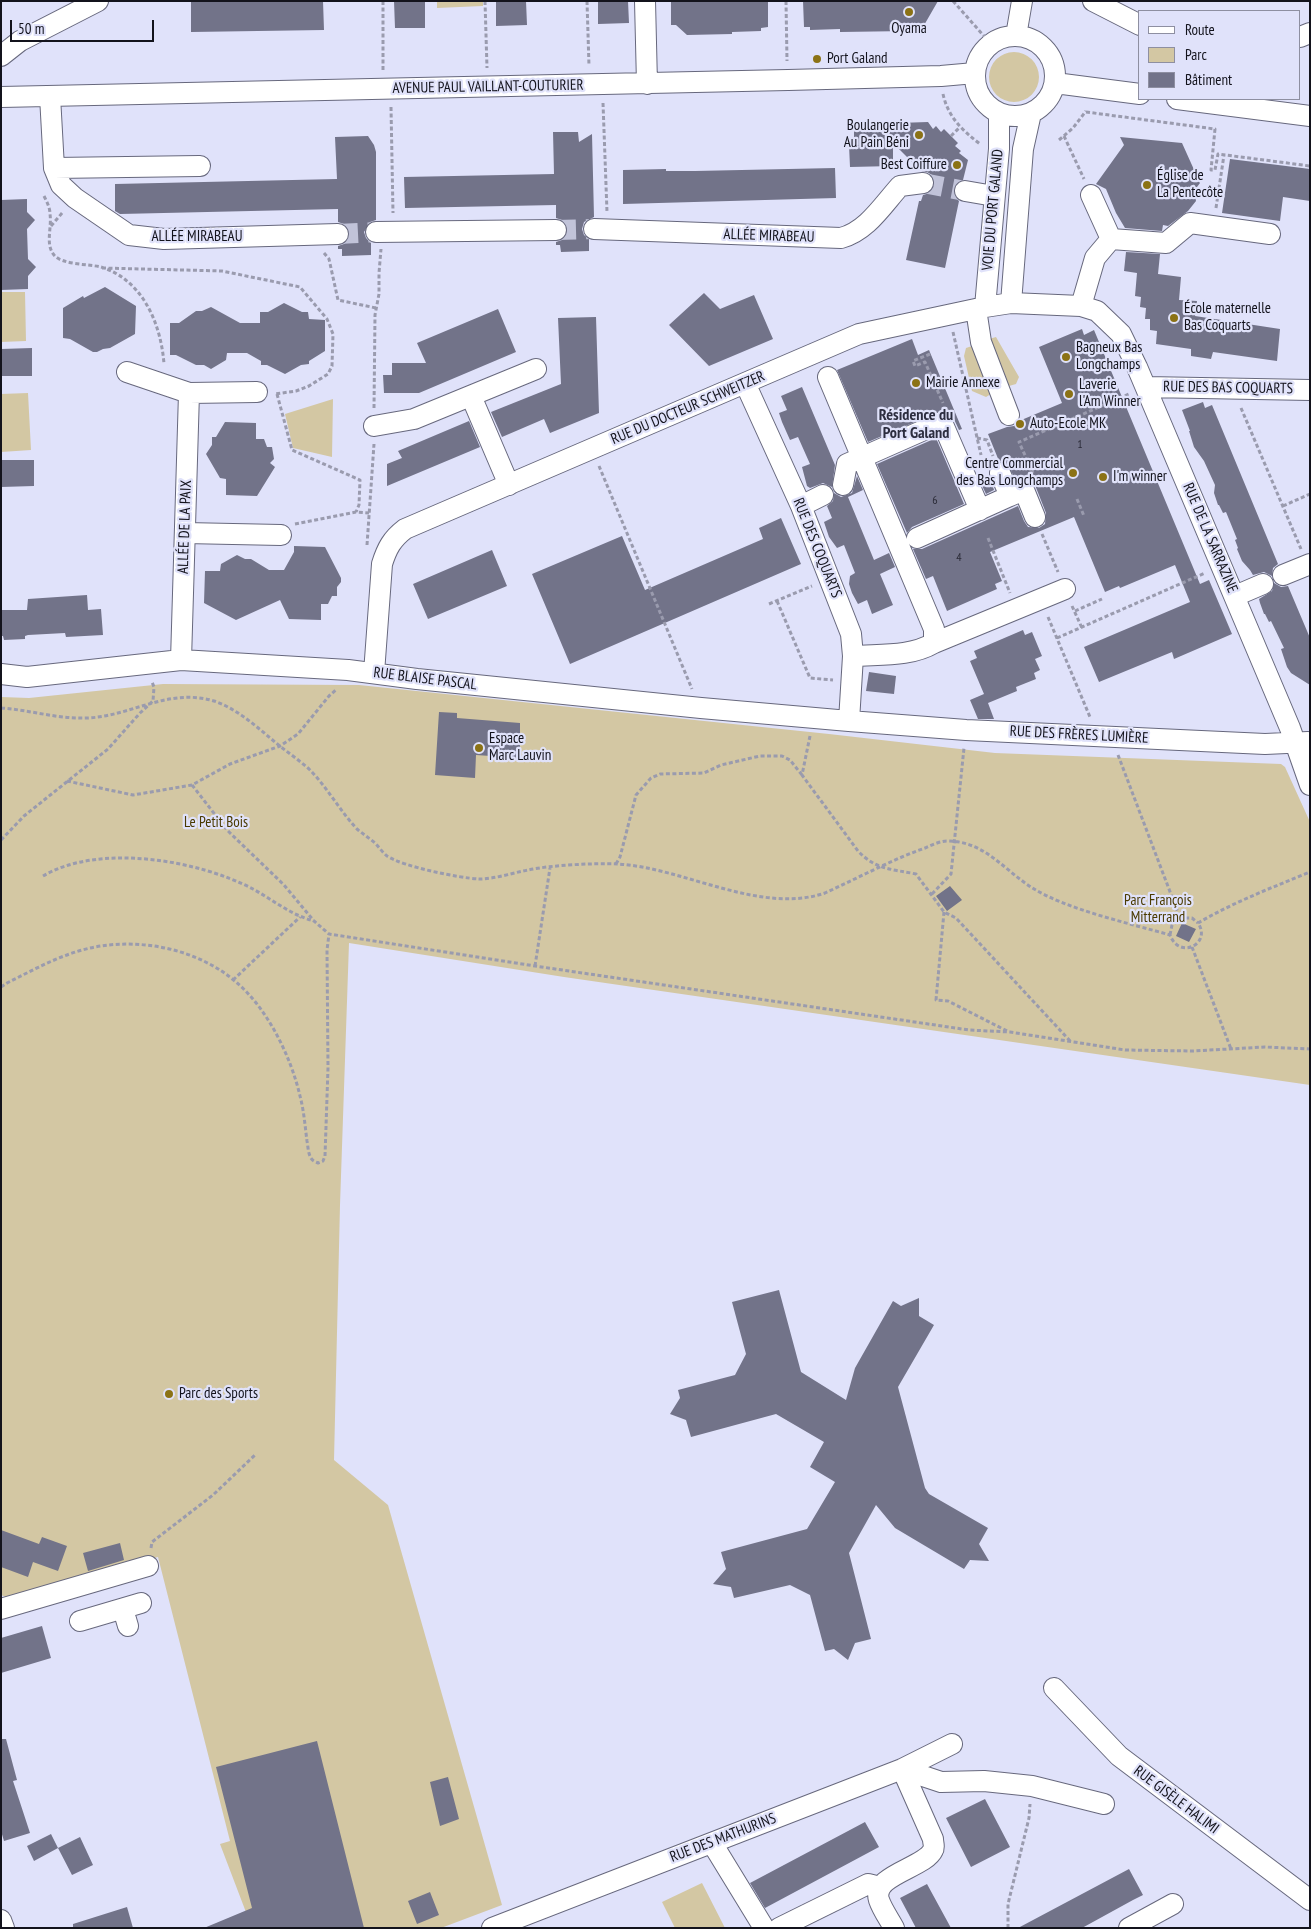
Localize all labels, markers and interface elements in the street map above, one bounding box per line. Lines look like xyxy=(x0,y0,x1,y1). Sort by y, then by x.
marker: Oyama xyxy=(903,6,915,18)
scale bar xyxy=(12,10,156,42)
legend xyxy=(1138,10,1301,100)
text: 50 m xyxy=(18,19,44,38)
place label: Oyama xyxy=(891,20,927,38)
text: Route xyxy=(1185,20,1215,39)
text: Parc xyxy=(1185,45,1207,64)
place label: Port Galand xyxy=(827,50,888,68)
marker: Port Galand xyxy=(811,53,823,65)
text: Bâtiment xyxy=(1185,70,1232,89)
street label: AVENUE PAUL VAILLANT-COUTURIER xyxy=(392,76,584,98)
place label: Boulangerie Au Pain Béni xyxy=(844,117,909,152)
marker: Boulangerie Au Pain Béni xyxy=(913,129,925,141)
street label: VOIE DU PORT GALAND xyxy=(979,149,1007,271)
place label: Best Coiffure xyxy=(881,156,947,174)
marker: Best Coiffure xyxy=(951,159,963,171)
place label: Église de La Pentecôte xyxy=(1157,167,1223,202)
marker: Église de La Pentecôte xyxy=(1141,179,1153,191)
street label: ALLÉE MIRABEAU xyxy=(723,225,815,247)
street label: ALLÉE MIRABEAU xyxy=(151,228,243,246)
place label: École maternelle Bas Coquarts xyxy=(1184,300,1271,335)
marker: École maternelle Bas Coquarts xyxy=(1168,312,1180,324)
place label: Bagneux Bas Longchamps xyxy=(1076,339,1142,374)
marker: Bagneux Bas Longchamps xyxy=(1060,351,1072,363)
street label: RUE DU DOCTEUR SCHWEITZER xyxy=(608,367,768,449)
place label: Mairie Annexe xyxy=(926,374,1000,392)
place label: Laverie l'Am Winner xyxy=(1079,376,1141,411)
marker: Mairie Annexe xyxy=(910,377,922,389)
street label: RUE DES BAS COQUARTS xyxy=(1163,378,1293,398)
marker: Laverie l'Am Winner xyxy=(1063,388,1075,400)
district label: Résidence du Port Galand xyxy=(879,405,953,443)
place label: Auto-Ecole MK xyxy=(1030,415,1106,433)
marker: Auto-Ecole MK xyxy=(1014,418,1026,430)
house number: 1 xyxy=(1077,438,1083,452)
place label: Centre Commercial des Bas Longchamps xyxy=(956,455,1063,490)
marker: Centre Commercial des Bas Longchamps xyxy=(1067,467,1079,479)
place label: I'm winner xyxy=(1113,468,1167,486)
marker: I'm winner xyxy=(1097,471,1109,483)
street label: ALLÉE DE LA PAIX xyxy=(174,480,196,574)
street label: RUE DE LA SARRAZINE xyxy=(1179,480,1241,596)
house number: 6 xyxy=(932,494,938,508)
street label: RUE DES COQUARTS xyxy=(789,495,845,601)
house number: 4 xyxy=(956,551,962,565)
street label: RUE BLAISE PASCAL xyxy=(372,664,478,694)
street label: RUE DES FRÈRES LUMIÈRE xyxy=(1009,722,1149,748)
place label: Espace Marc Lauvin xyxy=(489,730,551,765)
marker: Espace Marc Lauvin xyxy=(473,742,485,754)
park label: Le Petit Bois xyxy=(184,814,248,832)
park label: Parc François Mitterrand xyxy=(1124,892,1192,927)
place label: Parc des Sports xyxy=(179,1385,258,1403)
marker: Parc des Sports xyxy=(163,1388,175,1400)
street label: RUE GISÈLE HALIMI xyxy=(1130,1762,1222,1838)
street label: RUE DES MATHURINS xyxy=(667,1810,779,1866)

